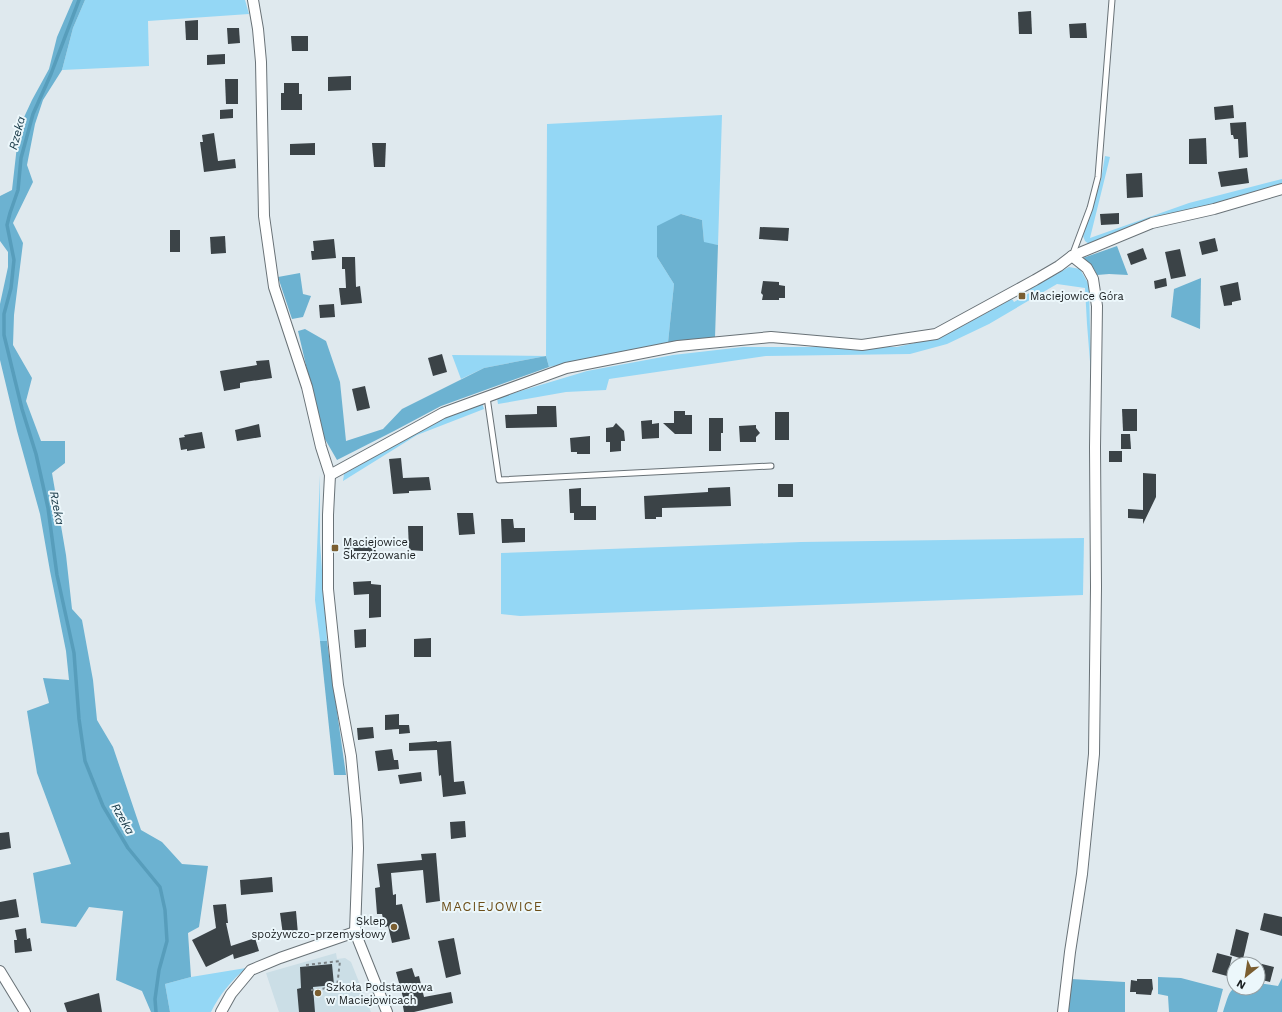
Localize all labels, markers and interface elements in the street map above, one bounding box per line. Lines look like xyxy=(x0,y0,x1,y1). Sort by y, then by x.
water label: Rzeka xyxy=(6,114,28,151)
place label: Maciejowice Góra xyxy=(1030,290,1124,303)
marker: Maciejowice Góra xyxy=(1017,291,1027,301)
water label: Rzeka xyxy=(47,490,67,527)
place label: Maciejowice Skrzyżowanie xyxy=(343,536,416,562)
marker: Maciejowice Skrzyżowanie xyxy=(330,543,340,553)
water label: Rzeka xyxy=(108,801,138,838)
district label: MACIEJOWICE xyxy=(441,899,543,914)
place label: Sklep spożywczo-przemysłowy xyxy=(252,915,386,941)
marker: Sklep spożywczo-przemysłowy xyxy=(389,922,399,932)
north arrow xyxy=(1226,956,1266,996)
text: N xyxy=(1234,977,1248,992)
place label: Szkoła Podstawowa w Maciejowicach xyxy=(326,981,433,1007)
marker: Szkoła Podstawowa w Maciejowicach xyxy=(313,988,323,998)

